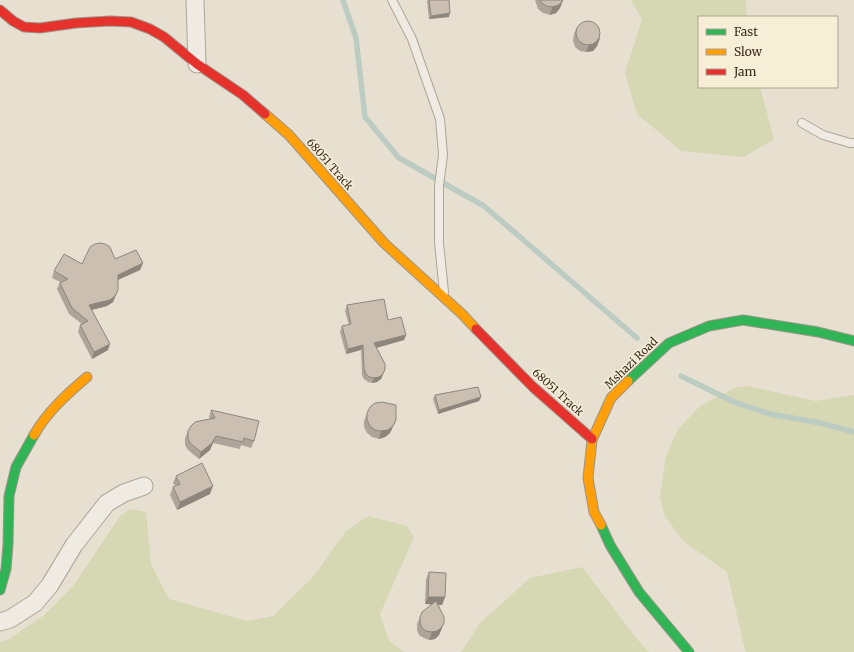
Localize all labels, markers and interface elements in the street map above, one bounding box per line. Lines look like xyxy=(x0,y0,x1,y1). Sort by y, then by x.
legend xyxy=(698,16,838,88)
text: Fast xyxy=(734,24,758,39)
text: Slow xyxy=(734,44,763,59)
text: Jam xyxy=(733,64,757,79)
street label: 68051 Track xyxy=(304,135,356,193)
street label: Mshazi Road xyxy=(602,334,661,392)
street label: 68051 Track xyxy=(529,365,587,419)

